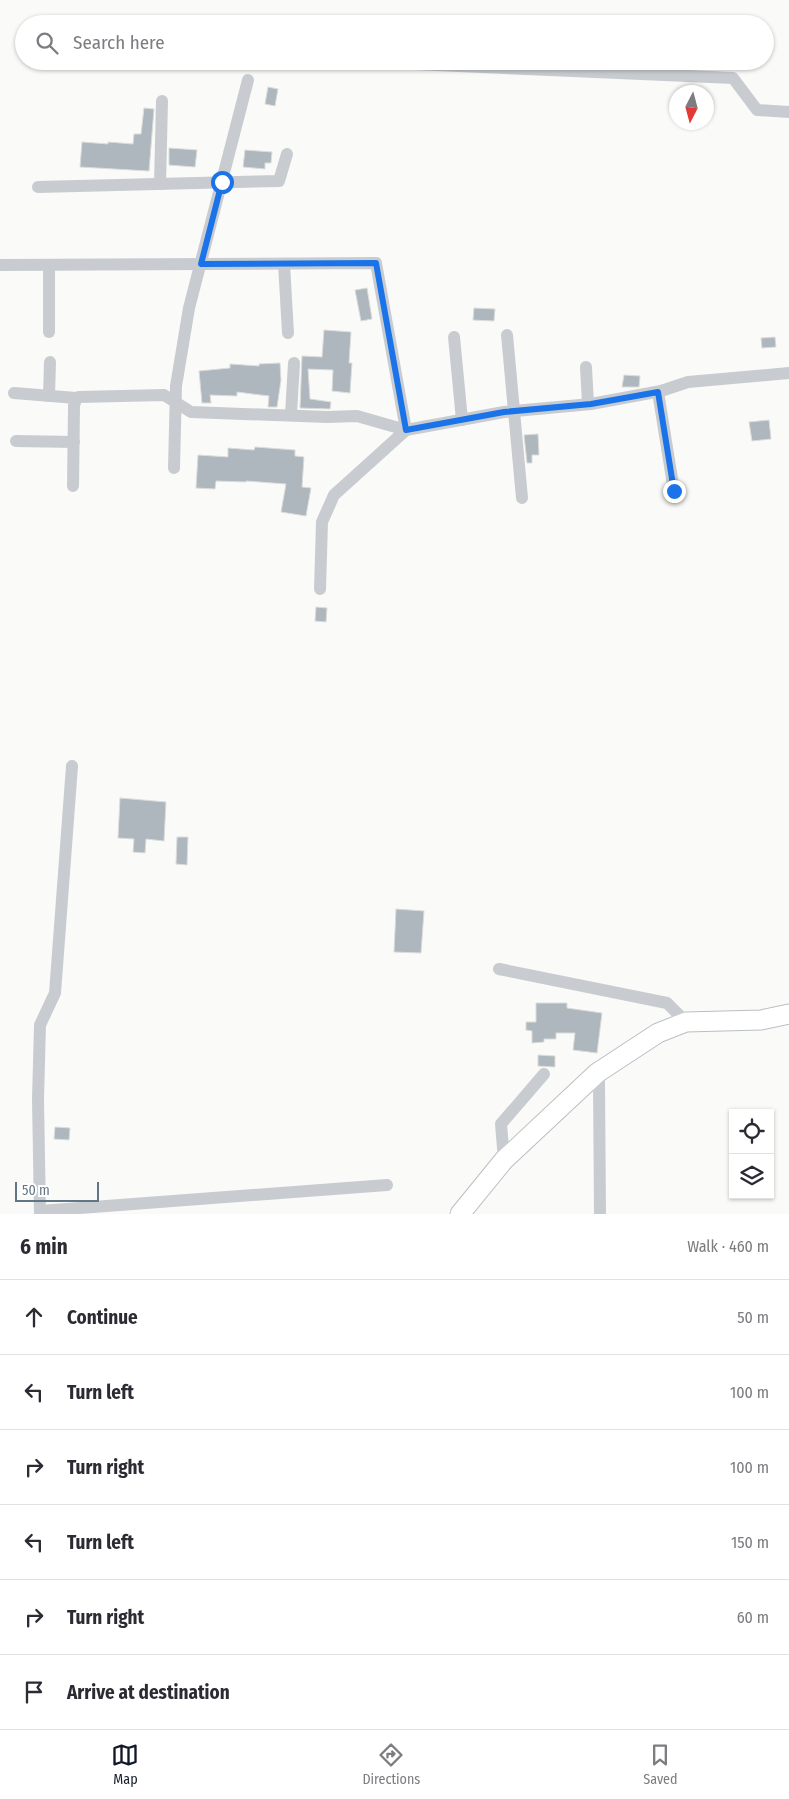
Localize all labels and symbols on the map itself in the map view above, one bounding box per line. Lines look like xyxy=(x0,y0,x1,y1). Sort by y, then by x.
north arrow xyxy=(669,85,714,130)
route start xyxy=(211,171,234,194)
route end xyxy=(663,480,686,503)
scale bar xyxy=(15,1179,99,1202)

